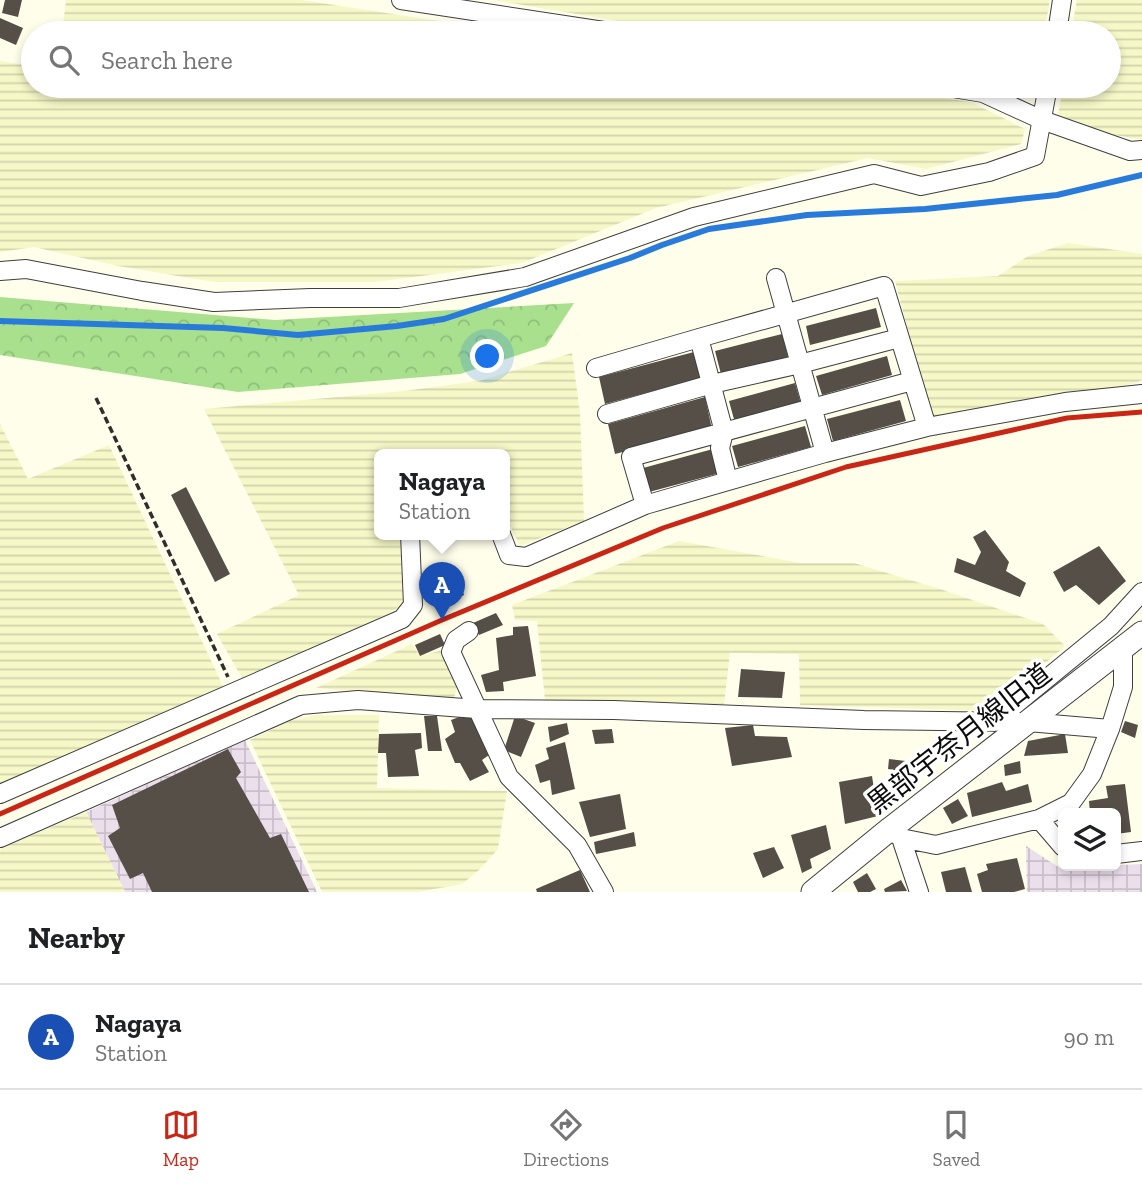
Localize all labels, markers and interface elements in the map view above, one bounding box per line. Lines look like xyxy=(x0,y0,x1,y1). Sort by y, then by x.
search box xyxy=(21,21,1121,98)
icon: search xyxy=(45,41,83,79)
text: Search here xyxy=(101,44,233,76)
your location xyxy=(470,339,504,373)
popup xyxy=(374,449,510,540)
text: Nagaya xyxy=(399,465,485,497)
text: Station xyxy=(399,497,471,525)
pin: A xyxy=(419,562,465,620)
street label: 黒部宇奈月線旧道 xyxy=(861,656,1058,820)
map controls xyxy=(1058,808,1121,871)
button: layers xyxy=(1058,808,1121,871)
text: Nearby xyxy=(28,920,125,956)
text: Nagaya xyxy=(95,1007,182,1039)
text: A xyxy=(43,1023,59,1051)
text: 90 m xyxy=(1063,1023,1114,1051)
text: Station xyxy=(95,1039,167,1067)
tab: Map xyxy=(162,1106,200,1171)
tab: Directions xyxy=(523,1106,609,1171)
tab: Saved xyxy=(933,1106,980,1171)

